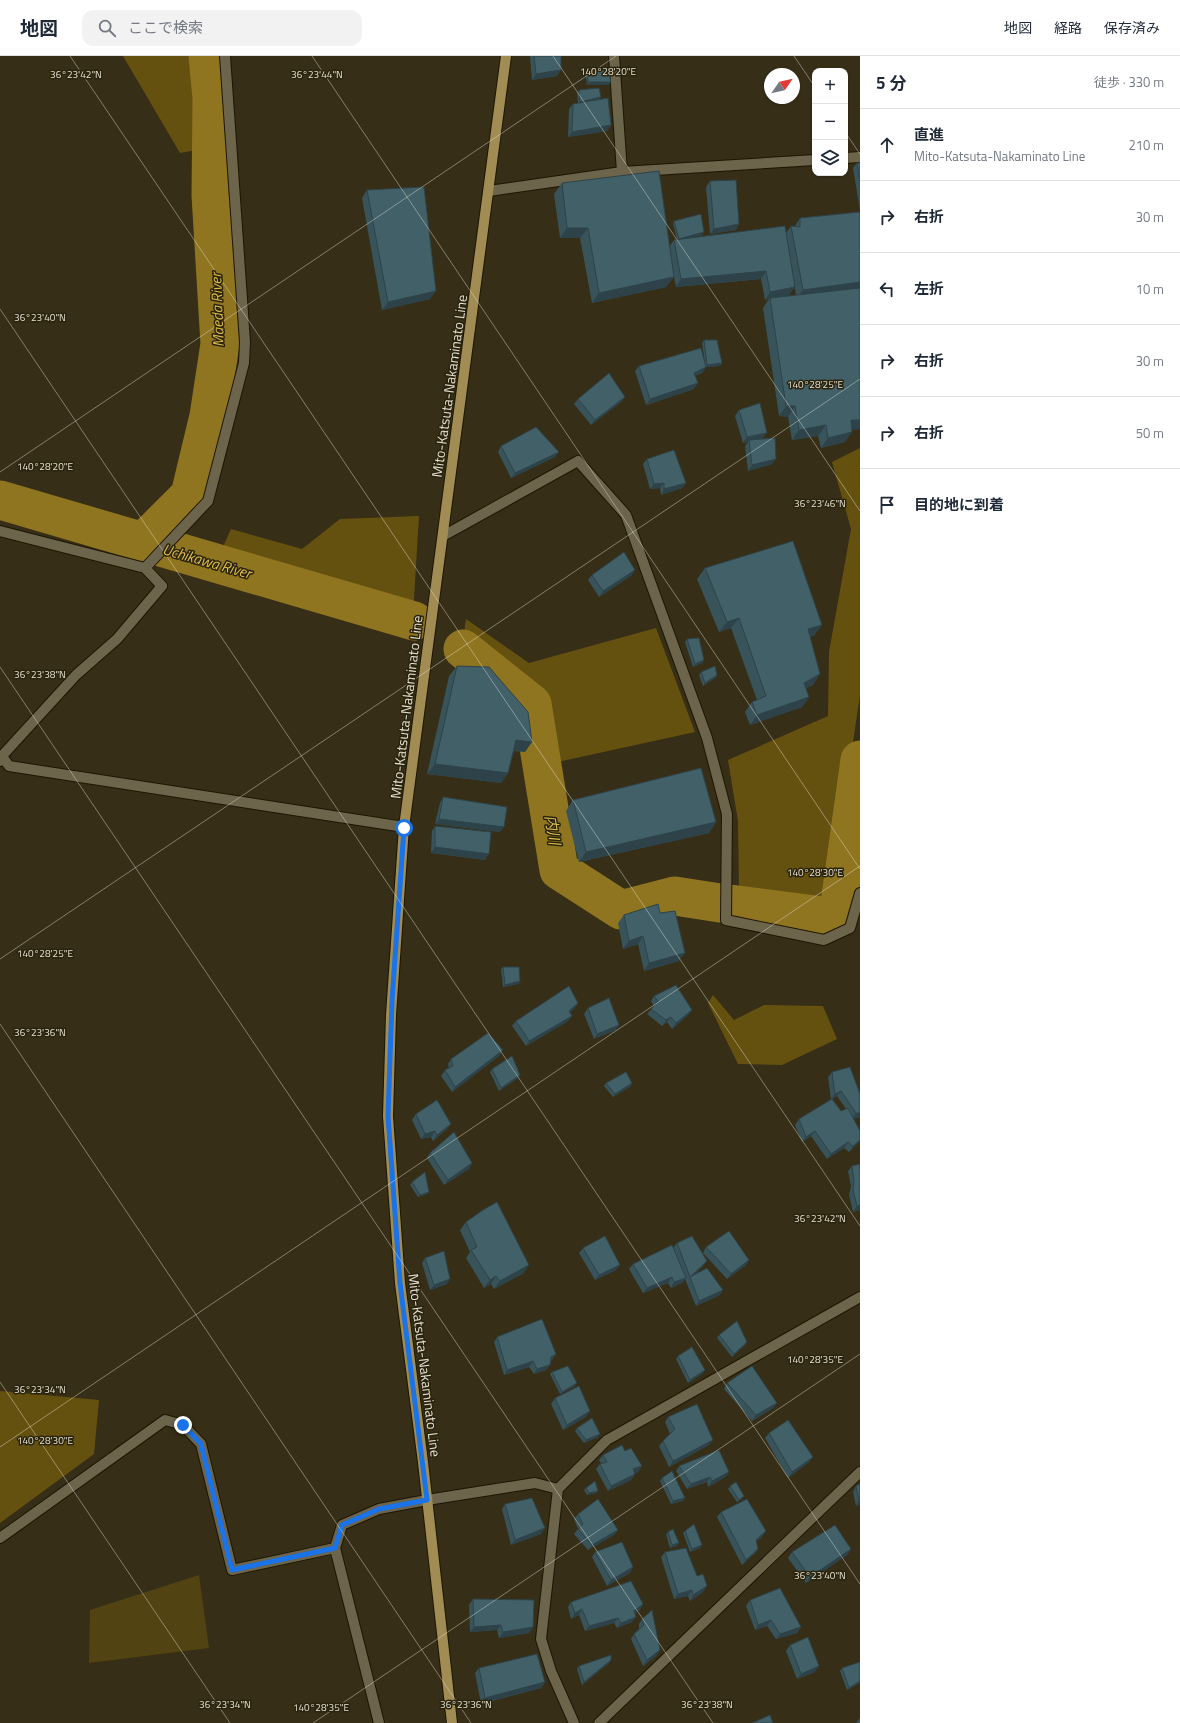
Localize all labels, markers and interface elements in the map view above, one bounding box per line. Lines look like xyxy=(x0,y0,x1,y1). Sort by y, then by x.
search box xyxy=(82,10,362,46)
text: 地図 xyxy=(20,13,58,42)
text: ここで検索 xyxy=(128,16,203,39)
icon: search xyxy=(96,17,118,39)
text: 地図 xyxy=(1004,17,1032,38)
text: 経路 xyxy=(1054,17,1082,38)
text: 保存済み xyxy=(1104,17,1160,38)
text: 140°28'20"E xyxy=(580,64,637,79)
text: 36°23'42"N xyxy=(50,67,102,82)
text: 36°23'44"N xyxy=(291,67,343,82)
north arrow xyxy=(764,68,800,104)
map controls xyxy=(812,68,848,176)
button: + xyxy=(812,68,848,104)
text: 5 分 xyxy=(876,70,906,96)
text: 徒歩 · 330 m xyxy=(1094,72,1164,92)
button: − xyxy=(812,104,848,140)
text: 直進 xyxy=(914,123,944,146)
icon: ahead xyxy=(876,134,898,156)
text: 210 m xyxy=(1128,135,1164,155)
button: layers xyxy=(812,140,848,176)
text: Mito-Katsuta-Nakaminato Line xyxy=(914,146,1085,166)
text: 右折 xyxy=(914,205,944,228)
icon: right xyxy=(876,206,898,228)
text: 30 m xyxy=(1136,207,1164,227)
water label: Maeda River xyxy=(204,270,230,347)
text: 左折 xyxy=(914,277,944,300)
icon: left xyxy=(876,278,898,300)
text: 10 m xyxy=(1136,279,1164,299)
street label: Mito-Katsuta-Nakaminato Line xyxy=(426,293,472,479)
text: 36°23'40"N xyxy=(14,310,66,325)
text: 右折 xyxy=(914,349,944,372)
icon: right xyxy=(876,350,898,372)
text: 30 m xyxy=(1136,351,1164,371)
text: 140°28'25"E xyxy=(787,377,844,392)
text: 右折 xyxy=(914,421,944,444)
icon: right xyxy=(876,422,898,444)
text: 50 m xyxy=(1136,423,1164,443)
text: 140°28'20"E xyxy=(17,459,74,474)
text: 目的地に到着 xyxy=(914,493,1004,516)
icon: arrive xyxy=(876,494,898,516)
text: 36°23'46"N xyxy=(794,496,846,511)
water label: Uchikawa River xyxy=(160,537,256,585)
street label: Mito-Katsuta-Nakaminato Line xyxy=(384,614,428,800)
text: 36°23'38"N xyxy=(14,667,66,682)
water label: 内川 xyxy=(539,813,567,849)
route start xyxy=(395,819,413,837)
text: 140°28'30"E xyxy=(787,865,844,880)
text: 140°28'25"E xyxy=(17,946,74,961)
text: 36°23'36"N xyxy=(14,1025,66,1040)
text: 36°23'42"N xyxy=(794,1211,846,1226)
street label: Mito-Katsuta-Nakaminato Line xyxy=(403,1272,447,1458)
text: 140°28'35"E xyxy=(787,1352,844,1367)
text: 36°23'34"N xyxy=(14,1382,66,1397)
route end xyxy=(174,1416,192,1434)
text: 140°28'30"E xyxy=(17,1433,74,1448)
text: 36°23'40"N xyxy=(794,1568,846,1583)
text: 36°23'34"N xyxy=(199,1697,251,1712)
text: 36°23'36"N xyxy=(440,1697,492,1712)
text: 36°23'38"N xyxy=(681,1697,733,1712)
text: 140°28'35"E xyxy=(293,1700,350,1715)

